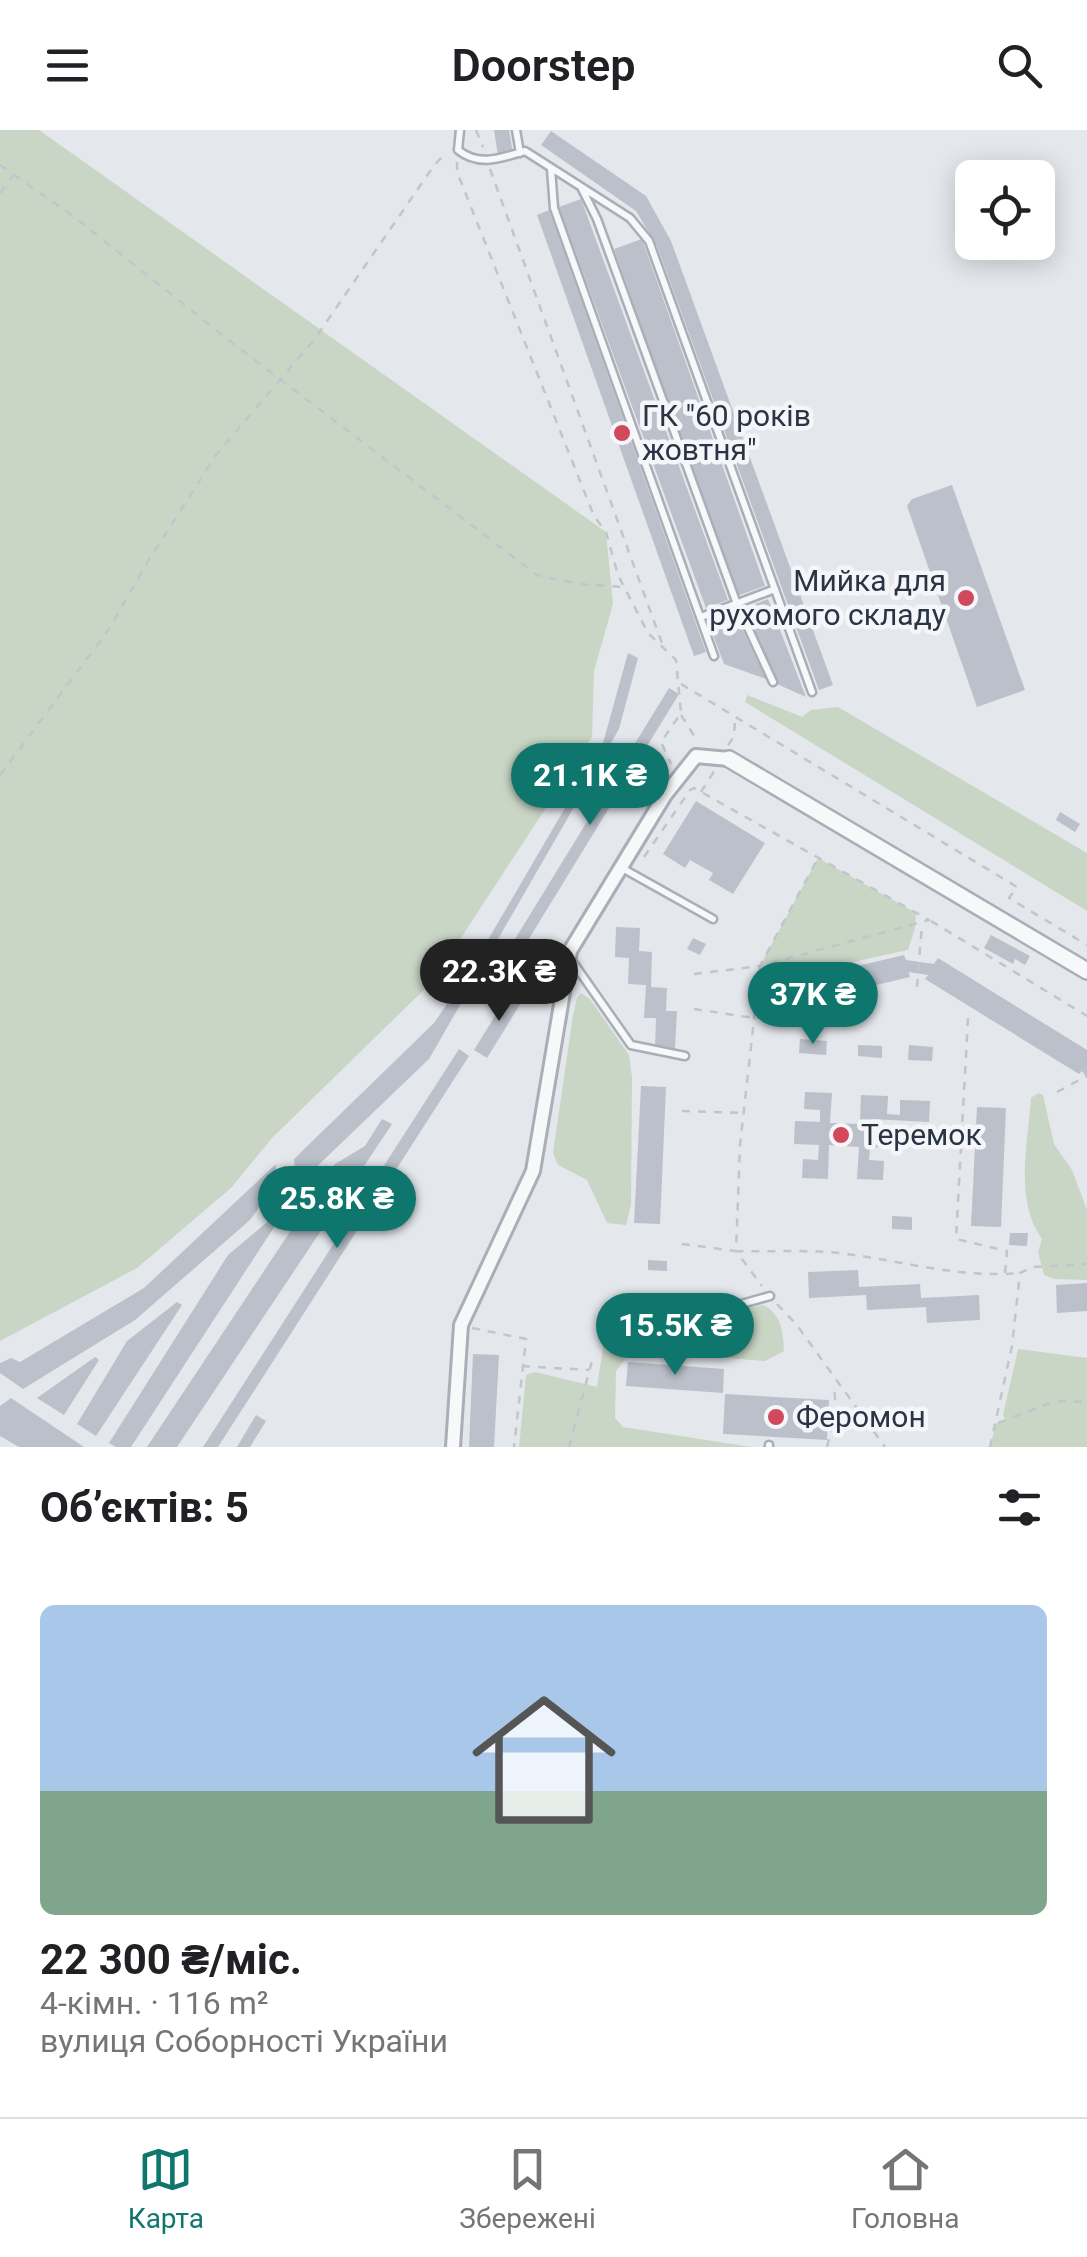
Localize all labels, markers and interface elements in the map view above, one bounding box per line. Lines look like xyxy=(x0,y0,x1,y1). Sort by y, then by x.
icon: menu xyxy=(40,38,95,93)
icon: search xyxy=(992,38,1047,93)
text: Doorstep xyxy=(451,39,636,92)
map controls xyxy=(955,160,1055,260)
button: locate xyxy=(955,160,1055,260)
place label: ГК "60 років жовтня" xyxy=(642,398,811,467)
marker: ГК "60 років жовтня" xyxy=(611,422,633,444)
place label: Мийка для рухомого складу xyxy=(709,563,946,632)
marker: Мийка для рухомого складу xyxy=(955,587,977,609)
pin: 21.1K ₴ xyxy=(498,743,682,828)
text: 21.1K ₴ xyxy=(533,756,647,794)
pin: 22.3K ₴ xyxy=(407,939,591,1024)
text: 22.3K ₴ xyxy=(442,952,556,990)
pin: 37K ₴ xyxy=(743,962,883,1047)
text: 37K ₴ xyxy=(770,975,856,1013)
place label: Теремок xyxy=(861,1117,982,1152)
marker: Теремок xyxy=(830,1124,852,1146)
pin: 25.8K ₴ xyxy=(245,1166,429,1251)
text: 25.8K ₴ xyxy=(280,1179,394,1217)
pin: 15.5K ₴ xyxy=(583,1293,767,1378)
text: 15.5K ₴ xyxy=(618,1306,732,1344)
place label: Феромон xyxy=(796,1399,926,1434)
marker: Феромон xyxy=(765,1406,787,1428)
icon: filters xyxy=(992,1480,1047,1535)
text: Об’єктів: 5 xyxy=(40,1483,249,1532)
icon: home xyxy=(454,1670,634,1850)
text: 22 300 ₴/міс. xyxy=(40,1935,302,1984)
text: 4-кімн. · 116 m² xyxy=(40,1984,268,2022)
text: вулиця Соборності України xyxy=(40,2022,448,2060)
tab: Карта xyxy=(128,2142,204,2235)
tab: Збережені xyxy=(459,2142,596,2235)
tab: Головна xyxy=(851,2142,959,2235)

